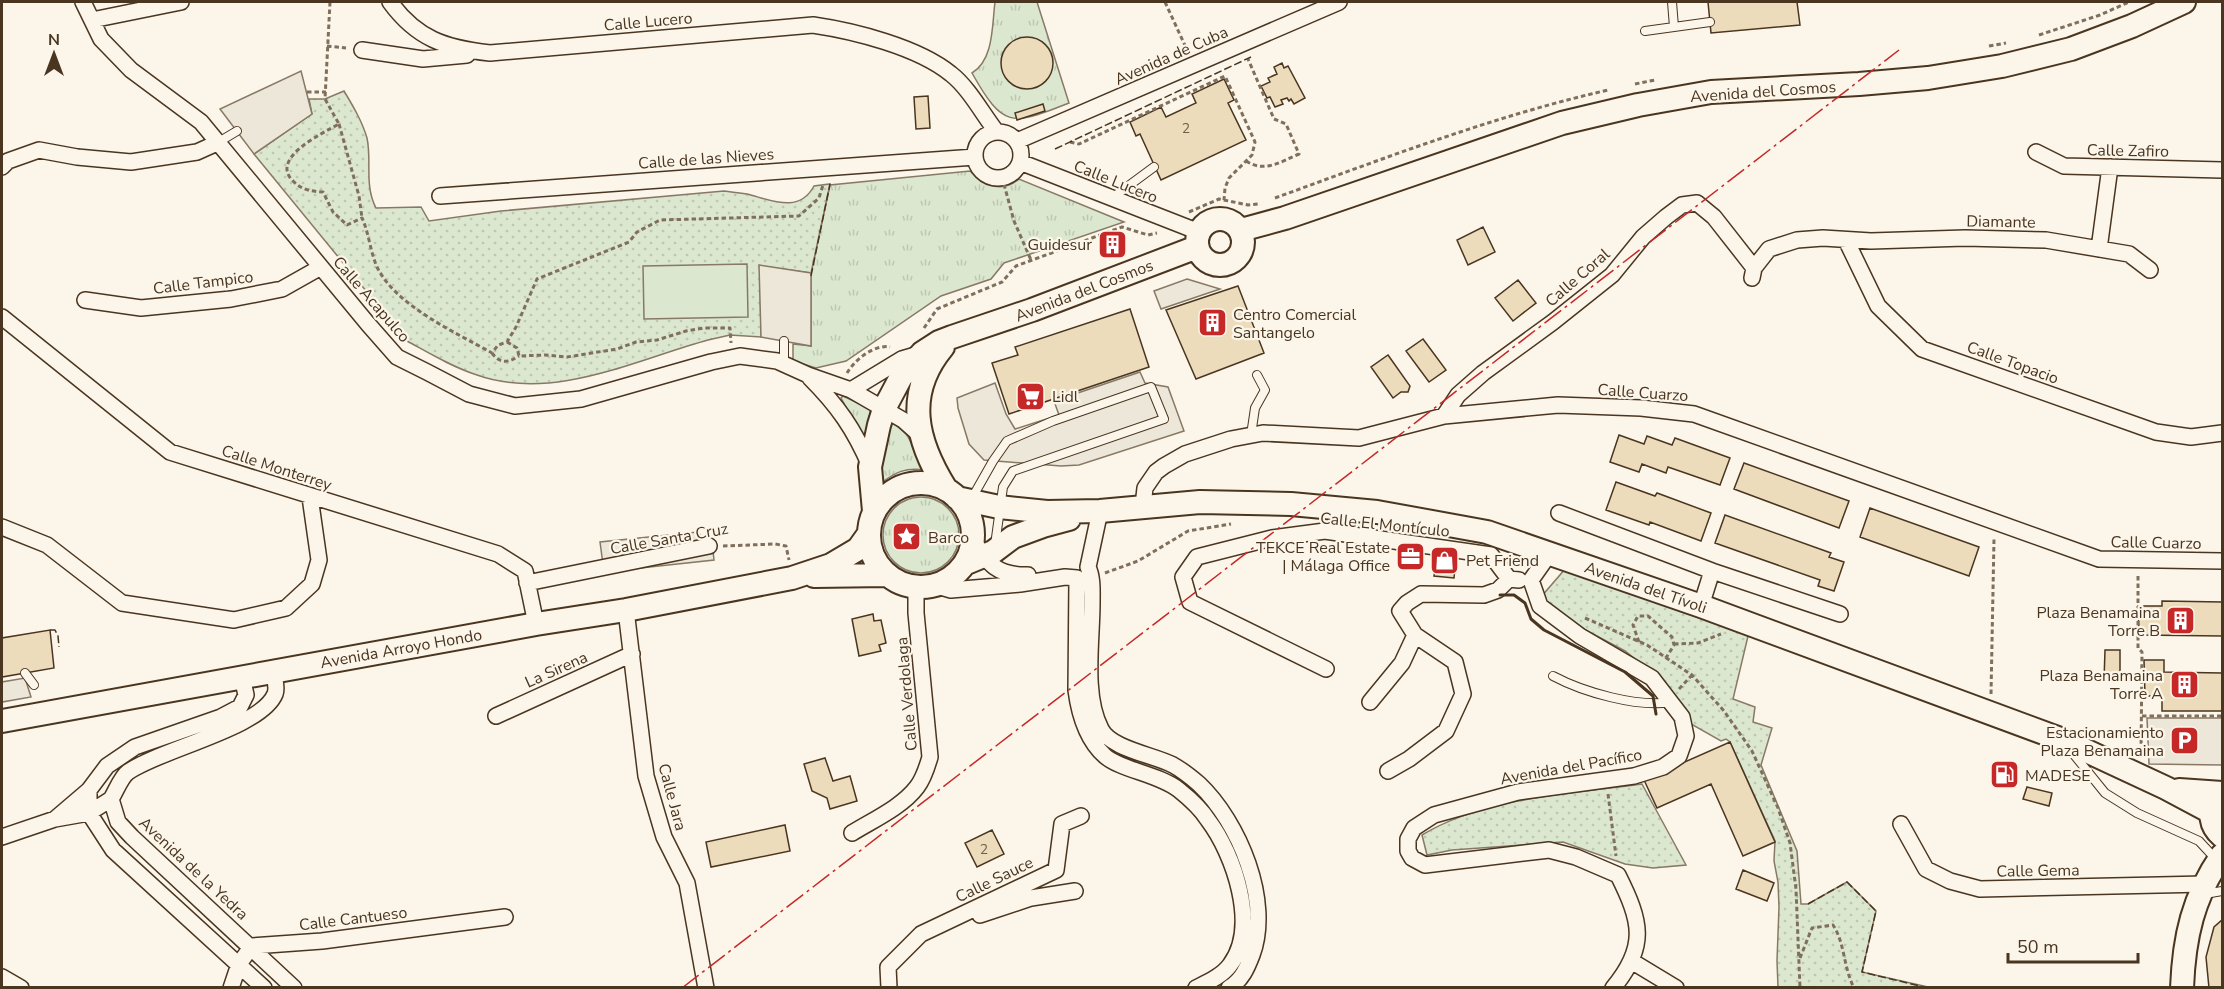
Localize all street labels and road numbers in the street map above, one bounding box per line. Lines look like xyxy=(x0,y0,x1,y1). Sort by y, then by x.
street label: Calle Lucero xyxy=(603,7,693,37)
street label: Avenida de Cuba xyxy=(1111,21,1232,91)
street label: Avenida del Cosmos xyxy=(1689,76,1837,108)
street label: Calle Zafiro xyxy=(2087,139,2169,163)
street label: Calle de las Nieves xyxy=(637,143,775,175)
street label: Calle Lucero xyxy=(1070,155,1161,209)
street label: Diamante xyxy=(1966,210,2036,234)
street label: Calle Coral xyxy=(1541,243,1615,312)
street label: Calle Acapulco xyxy=(328,252,415,348)
street label: Avenida del Cosmos xyxy=(1012,254,1157,327)
street label: Calle Tampico xyxy=(152,266,255,300)
street label: Calle Topacio xyxy=(1964,336,2062,390)
street label: Calle Cuarzo xyxy=(1597,379,1689,407)
street label: Calle Monterrey xyxy=(219,440,335,496)
street label: Calle El Montículo xyxy=(1319,507,1451,543)
street label: Calle Santa Cruz xyxy=(608,518,730,560)
street label: Calle Cuarzo xyxy=(2110,531,2202,555)
street label: Avenida del Tívoli xyxy=(1582,557,1710,619)
street label: Avenida Arroyo Hondo xyxy=(319,624,484,674)
street label: Calle Verdolaga xyxy=(891,636,923,752)
street label: La Sirena xyxy=(522,646,591,693)
street label: Avenida del Pacífico xyxy=(1498,744,1644,790)
street label: Calle Jara xyxy=(653,761,692,833)
street label: Avenida de la Yedra xyxy=(134,812,253,925)
street label: Calle Sauce xyxy=(952,852,1037,908)
street label: Calle Gema xyxy=(1996,859,2080,883)
street label: Calle Cantueso xyxy=(298,901,409,937)

